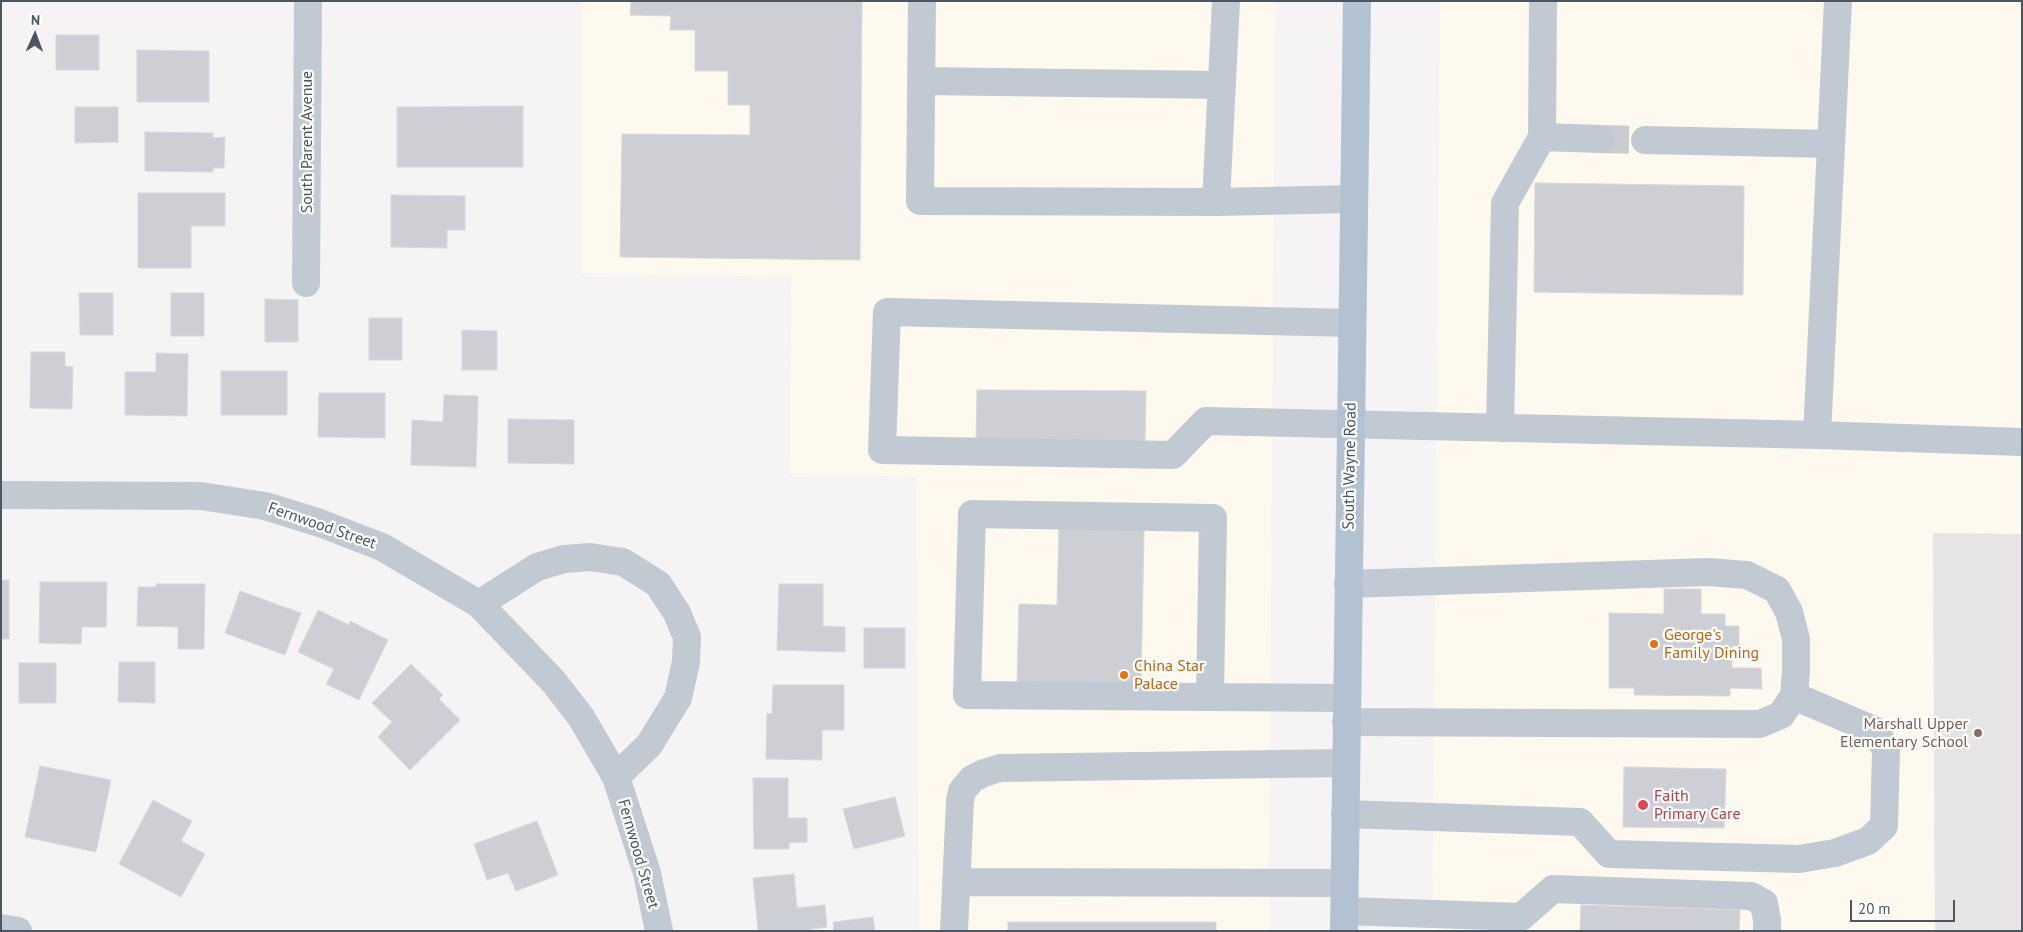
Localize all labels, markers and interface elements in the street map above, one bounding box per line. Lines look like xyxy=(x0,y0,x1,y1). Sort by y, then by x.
north arrow xyxy=(10,10,60,60)
text: N xyxy=(31,11,40,29)
street label: South Parent Avenue xyxy=(297,71,317,213)
street label: South Wayne Road xyxy=(1339,402,1361,530)
street label: Fernwood Street xyxy=(265,499,379,553)
place label: George's Family Dining xyxy=(1664,625,1759,663)
marker: George's Family Dining xyxy=(1648,638,1660,650)
place label: China Star Palace xyxy=(1134,656,1204,694)
marker: China Star Palace xyxy=(1118,669,1130,681)
place label: Marshall Upper Elementary School xyxy=(1840,714,1968,752)
marker: Marshall Upper Elementary School xyxy=(1972,727,1984,739)
place label: Faith Primary Care xyxy=(1654,786,1741,824)
street label: Fernwood Street xyxy=(613,797,663,911)
marker: Faith Primary Care xyxy=(1636,798,1650,812)
scale bar xyxy=(1853,890,1958,922)
text: 20 m xyxy=(1858,899,1891,918)

